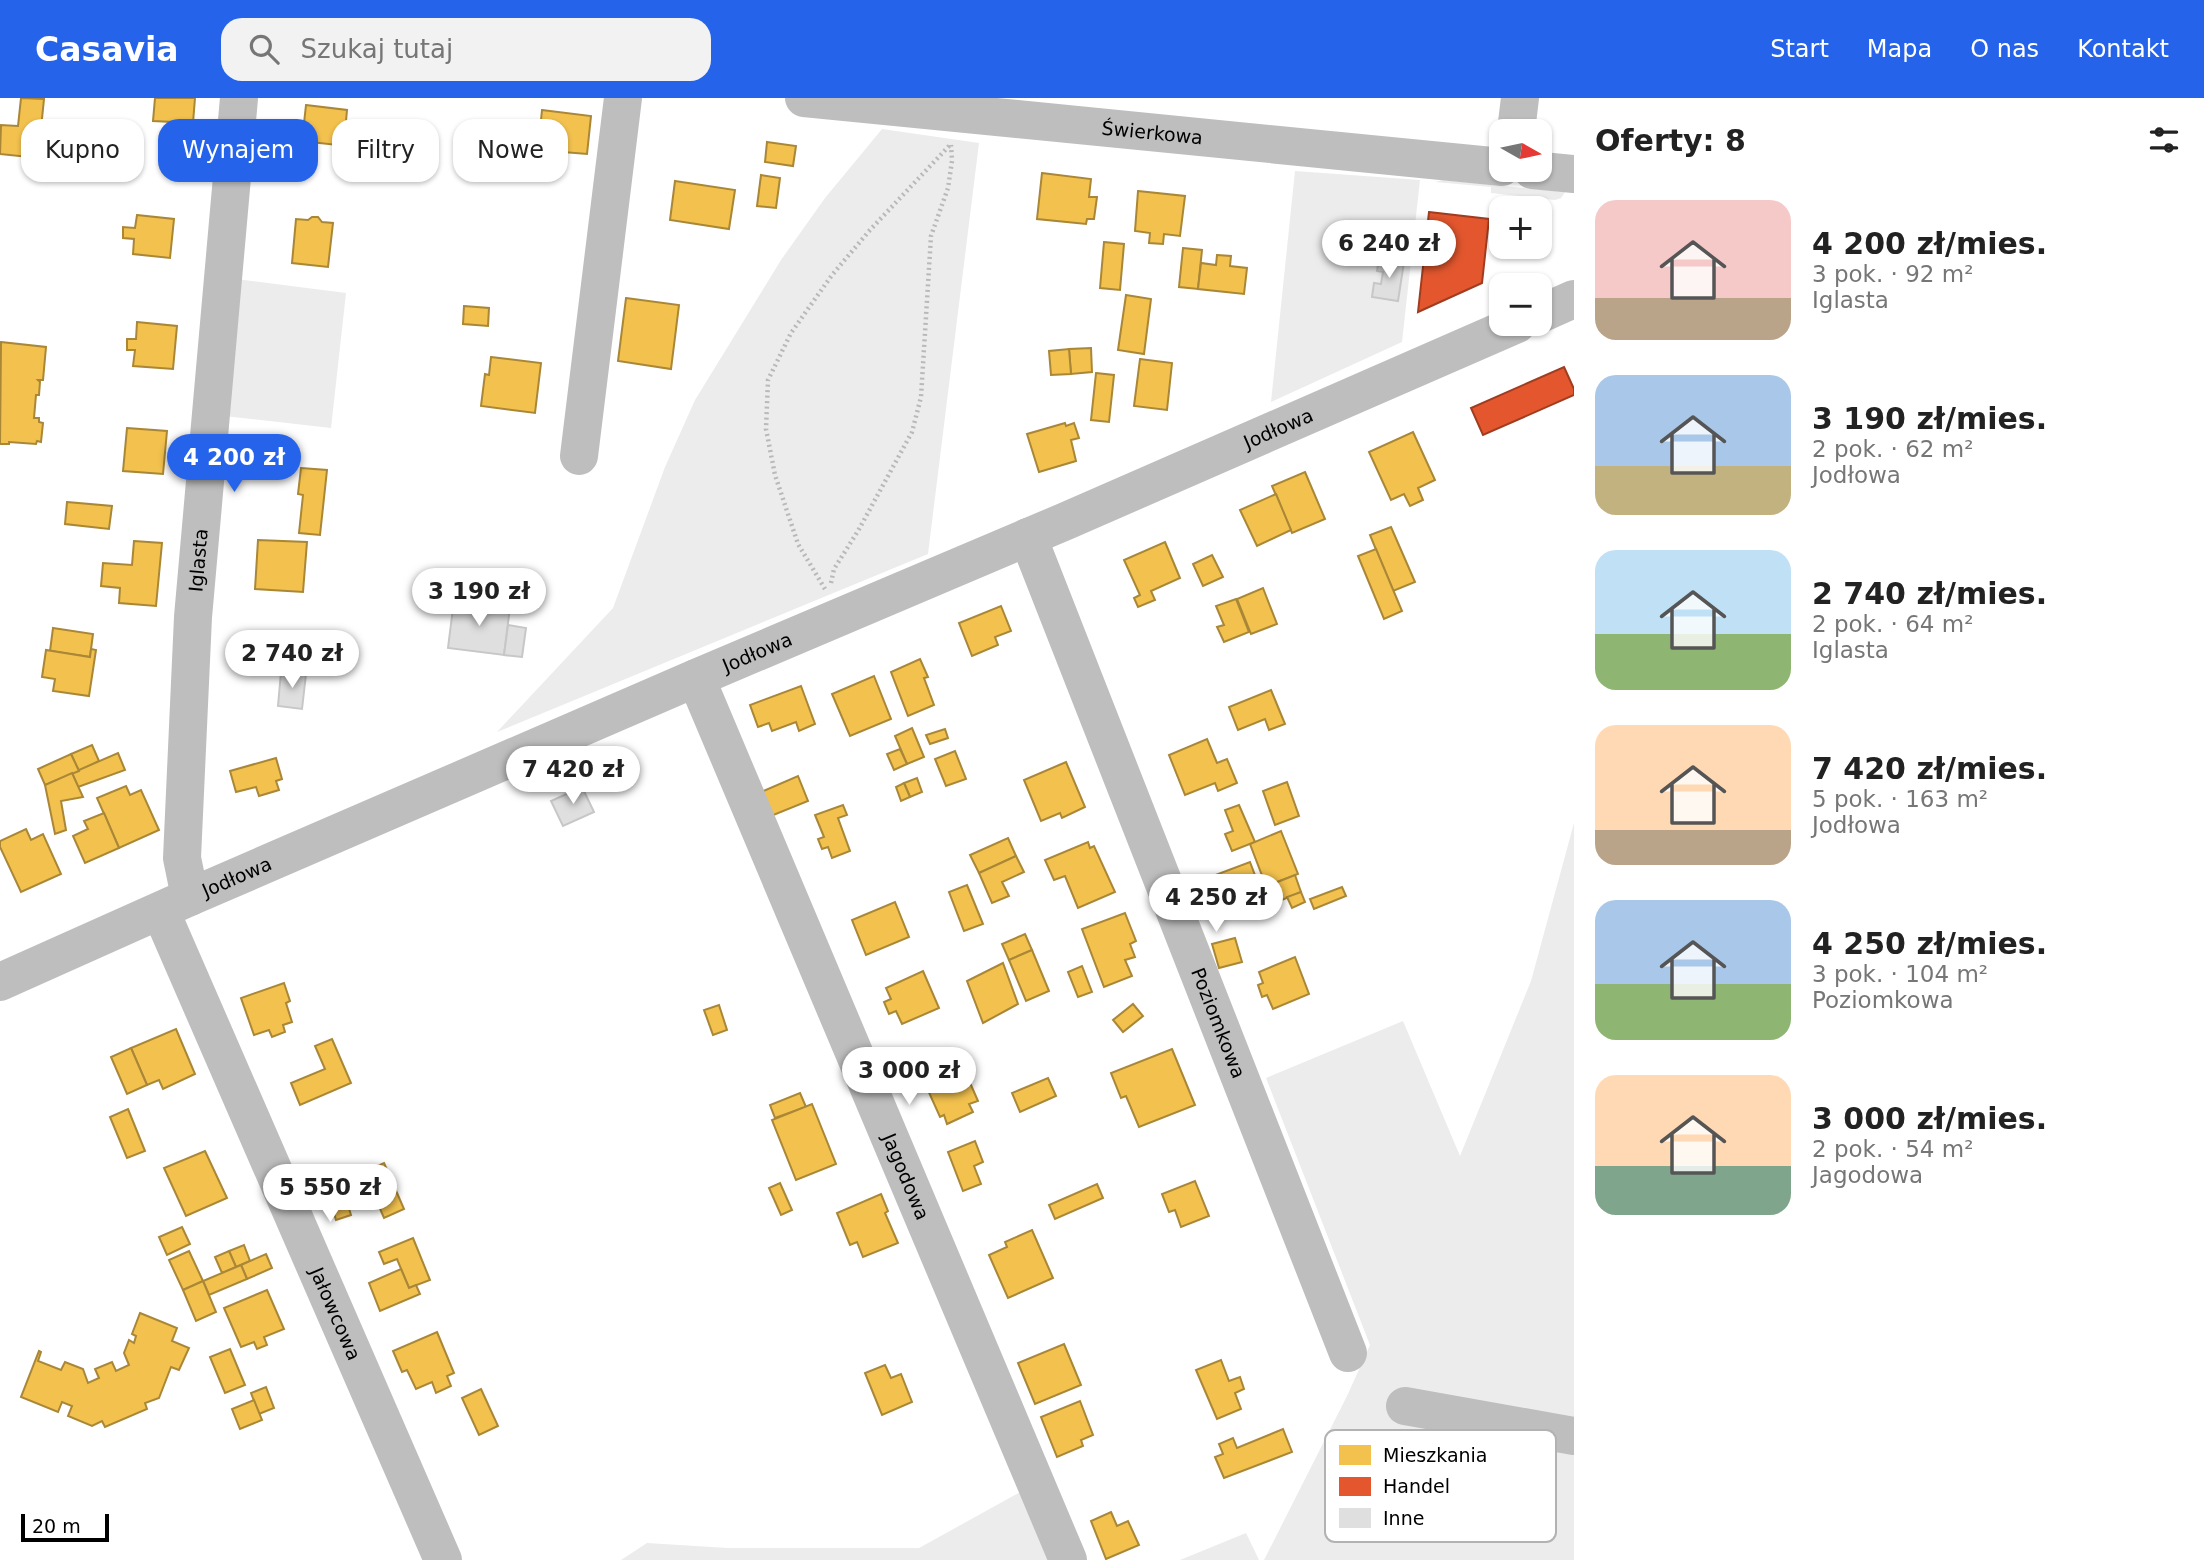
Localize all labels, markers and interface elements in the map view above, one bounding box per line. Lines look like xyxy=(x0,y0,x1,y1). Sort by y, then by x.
search box xyxy=(221,18,711,81)
text: Casavia xyxy=(35,30,179,69)
icon: search xyxy=(245,30,283,68)
text: Szukaj tutaj xyxy=(301,34,453,64)
text: Start xyxy=(1770,35,1829,63)
text: Mapa xyxy=(1867,35,1932,63)
text: O nas xyxy=(1970,35,2039,63)
text: Kontakt xyxy=(2077,35,2169,63)
street label: Świerkowa xyxy=(1101,115,1204,148)
chip: Kupno xyxy=(21,119,144,182)
chip: Wynajem xyxy=(158,119,318,182)
chip: Filtry xyxy=(332,119,439,182)
chip: Nowe xyxy=(453,119,568,182)
north arrow xyxy=(1489,119,1552,182)
map controls xyxy=(1489,119,1552,336)
icon: filters xyxy=(2145,121,2183,159)
text: Oferty: 8 xyxy=(1595,123,1746,158)
button: + xyxy=(1489,196,1552,259)
pin: 6 240 zł xyxy=(1317,220,1461,280)
text: 4 200 zł/mies. xyxy=(1812,226,2047,261)
icon: home xyxy=(1651,228,1735,312)
text: 6 240 zł xyxy=(1338,230,1440,256)
text: 3 pok. · 92 m² xyxy=(1812,261,1973,287)
button: − xyxy=(1489,273,1552,336)
text: Iglasta xyxy=(1812,287,1889,313)
text: 3 190 zł/mies. xyxy=(1812,401,2047,436)
icon: home xyxy=(1651,403,1735,487)
street label: Jodłowa xyxy=(1239,404,1316,454)
pin: 4 200 zł xyxy=(162,434,306,494)
text: 2 pok. · 62 m² xyxy=(1812,436,1973,462)
text: 4 200 zł xyxy=(183,444,285,470)
text: Jodłowa xyxy=(1812,462,1901,488)
street label: Iglasta xyxy=(184,528,212,593)
pin: 3 190 zł xyxy=(407,568,551,628)
text: 2 740 zł/mies. xyxy=(1812,576,2047,611)
text: 3 190 zł xyxy=(428,578,530,604)
icon: home xyxy=(1651,578,1735,662)
text: 2 pok. · 64 m² xyxy=(1812,611,1973,637)
street label: Jodłowa xyxy=(718,628,795,677)
pin: 2 740 zł xyxy=(220,630,364,690)
text: Iglasta xyxy=(1812,637,1889,663)
text: 2 740 zł xyxy=(241,640,343,666)
pin: 7 420 zł xyxy=(501,746,645,806)
text: 7 420 zł/mies. xyxy=(1812,751,2047,786)
icon: home xyxy=(1651,753,1735,837)
text: 7 420 zł xyxy=(522,756,624,782)
text: 5 pok. · 163 m² xyxy=(1812,786,1988,812)
text: Jodłowa xyxy=(1812,812,1901,838)
street label: Jodłowa xyxy=(198,852,275,902)
pin: 4 250 zł xyxy=(1144,874,1288,934)
text: 4 250 zł xyxy=(1165,884,1267,910)
text: 4 250 zł/mies. xyxy=(1812,926,2047,961)
icon: home xyxy=(1651,928,1735,1012)
text: 3 pok. · 104 m² xyxy=(1812,961,1988,987)
street label: Poziomkowa xyxy=(1187,965,1250,1081)
text: Poziomkowa xyxy=(1812,987,1954,1013)
pin: 3 000 zł xyxy=(837,1048,981,1107)
text: 3 000 zł xyxy=(858,1057,960,1083)
text: 3 000 zł/mies. xyxy=(1812,1101,2047,1136)
icon: home xyxy=(1651,1103,1735,1187)
street label: Jagodowa xyxy=(878,1129,934,1223)
text: 2 pok. · 54 m² xyxy=(1812,1136,1973,1162)
text: Jagodowa xyxy=(1812,1162,1923,1188)
pin: 5 550 zł xyxy=(258,1164,402,1224)
text: 5 550 zł xyxy=(279,1174,381,1200)
street label: Jałowcowa xyxy=(306,1263,366,1363)
legend xyxy=(1325,1430,1556,1542)
text: Mieszkania xyxy=(1383,1444,1488,1466)
text: Handel xyxy=(1383,1475,1450,1497)
text: Inne xyxy=(1383,1507,1424,1529)
scale bar xyxy=(21,1511,108,1543)
text: 20 m xyxy=(32,1515,81,1537)

